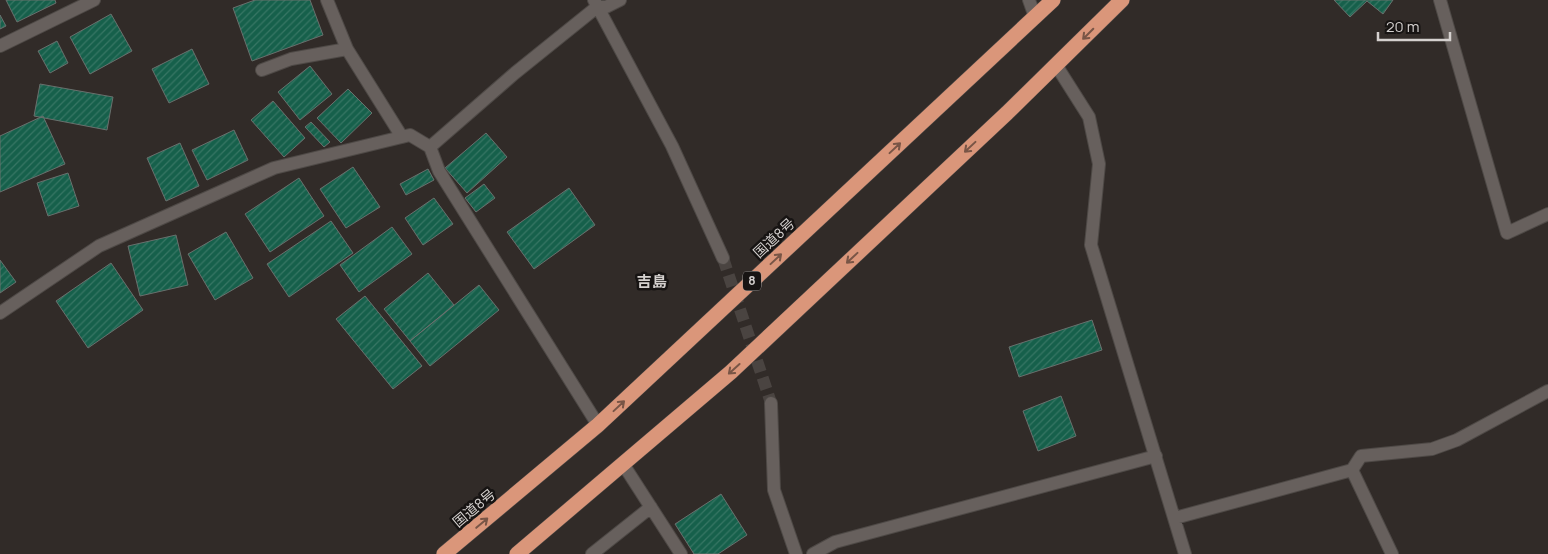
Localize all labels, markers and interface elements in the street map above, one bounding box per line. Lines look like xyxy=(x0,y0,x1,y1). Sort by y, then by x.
scale bar xyxy=(1378,10,1450,42)
text: 20 m xyxy=(1386,16,1419,37)
one-way arrow xyxy=(1081,28,1094,40)
one-way arrow xyxy=(964,141,977,153)
one-way arrow xyxy=(888,142,901,154)
street label: 国道8号 xyxy=(749,214,798,262)
one-way arrow xyxy=(846,252,858,264)
one-way arrow xyxy=(769,253,782,265)
district label: 吉島 xyxy=(637,271,667,292)
road number: 8 xyxy=(743,272,761,290)
one-way arrow xyxy=(727,364,740,375)
one-way arrow xyxy=(612,400,625,412)
street label: 国道8号 xyxy=(448,484,499,531)
one-way arrow xyxy=(475,517,488,528)

